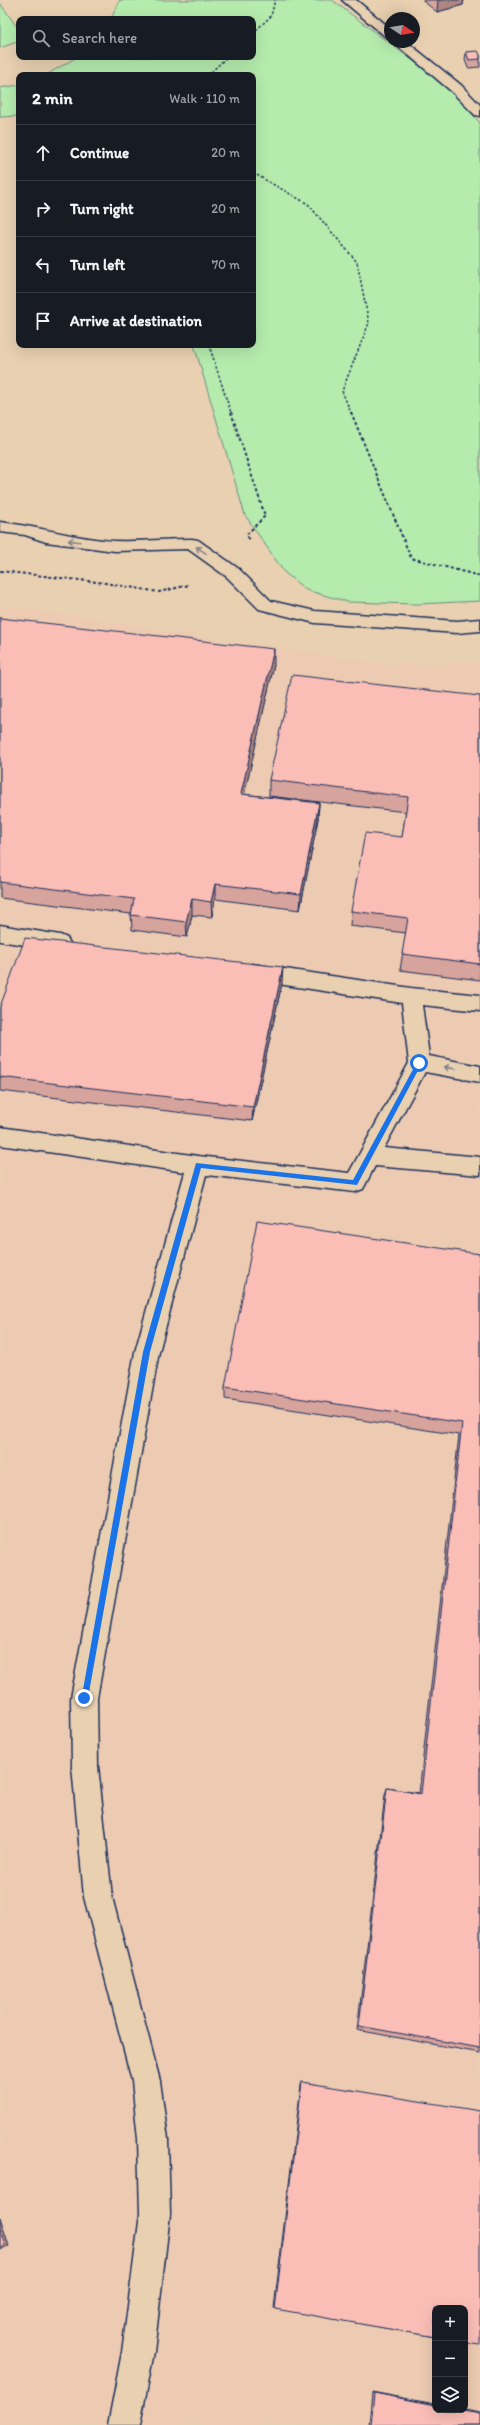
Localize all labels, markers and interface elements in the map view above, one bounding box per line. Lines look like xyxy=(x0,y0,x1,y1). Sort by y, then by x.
north arrow xyxy=(384,12,420,48)
search box xyxy=(16,16,256,60)
icon: search xyxy=(30,27,52,49)
text: Search here xyxy=(62,29,137,47)
text: 2 min xyxy=(32,88,72,108)
text: Walk · 110 m xyxy=(169,91,240,106)
icon: ahead xyxy=(32,142,54,164)
text: Continue xyxy=(70,144,129,162)
text: 20 m xyxy=(211,145,240,160)
icon: right xyxy=(32,198,54,220)
text: Turn right xyxy=(70,200,134,218)
text: 20 m xyxy=(211,201,240,216)
icon: left xyxy=(32,254,54,276)
text: Turn left xyxy=(70,256,125,274)
text: 70 m xyxy=(212,257,240,272)
icon: arrive xyxy=(32,310,54,332)
text: Arrive at destination xyxy=(70,312,202,330)
one-way arrow xyxy=(68,537,81,545)
one-way arrow xyxy=(196,546,207,554)
route start xyxy=(410,1054,428,1072)
one-way arrow xyxy=(444,1064,457,1072)
route end xyxy=(75,1689,93,1707)
map controls xyxy=(432,2305,468,2413)
button: + xyxy=(432,2305,468,2341)
button: − xyxy=(432,2341,468,2377)
button: layers xyxy=(432,2377,468,2413)

